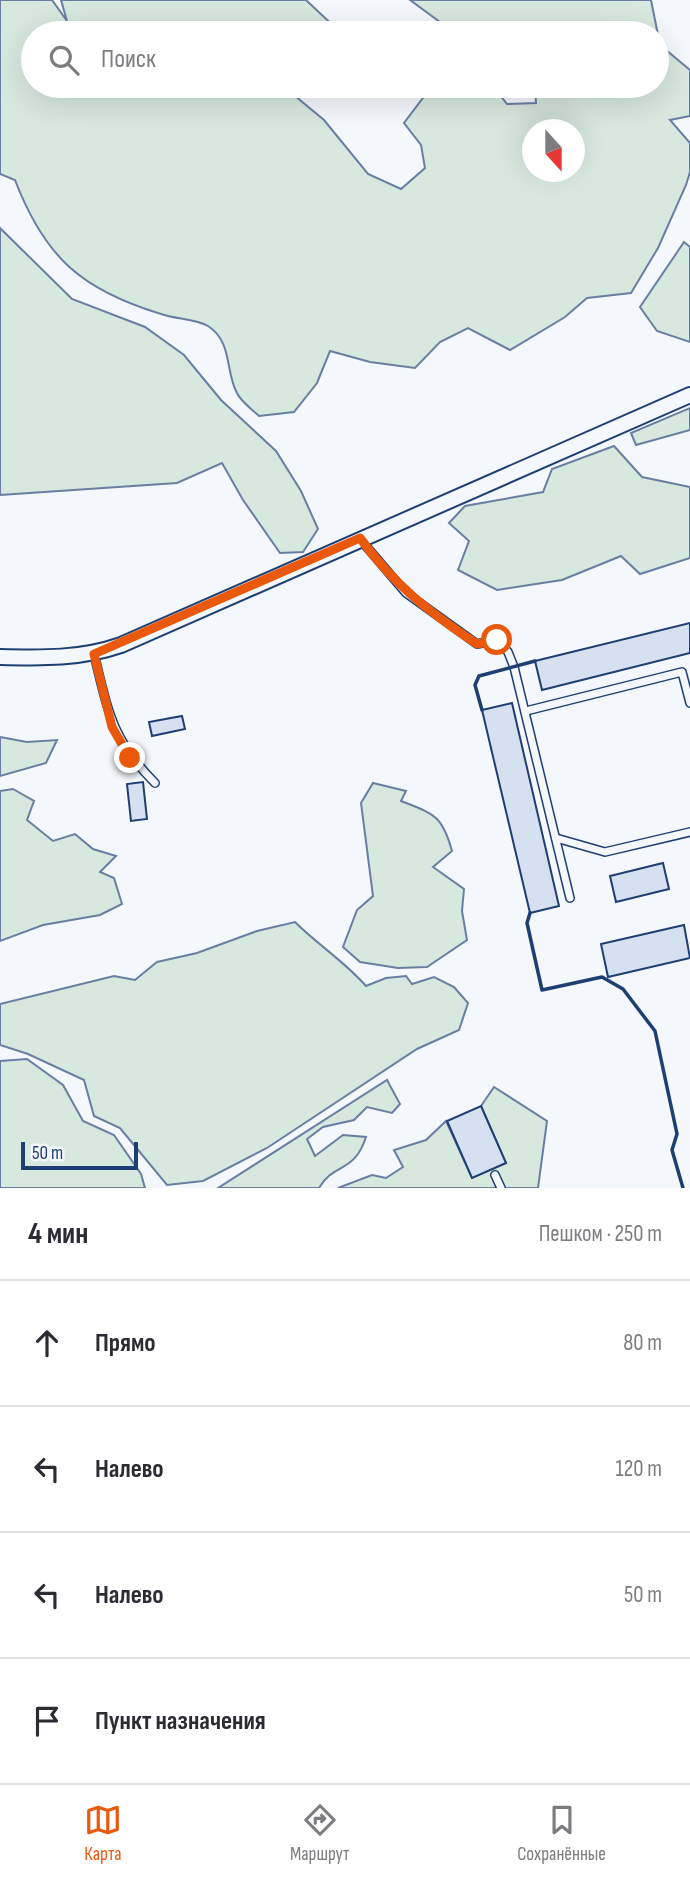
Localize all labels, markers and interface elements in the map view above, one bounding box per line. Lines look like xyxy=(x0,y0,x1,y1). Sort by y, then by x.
search box xyxy=(21,21,669,98)
icon: search xyxy=(45,41,83,79)
text: Поиск xyxy=(101,44,156,75)
north arrow xyxy=(522,119,585,182)
route start xyxy=(481,624,512,655)
route end xyxy=(114,742,145,773)
scale bar xyxy=(21,1139,138,1171)
text: 50 m xyxy=(32,1142,63,1165)
text: 4 мин xyxy=(28,1216,88,1252)
text: Пешком · 250 m xyxy=(539,1220,662,1248)
icon: ahead xyxy=(28,1324,66,1362)
text: Прямо xyxy=(95,1328,156,1359)
text: 80 m xyxy=(623,1329,662,1357)
icon: left xyxy=(28,1450,66,1488)
text: Налево xyxy=(95,1454,164,1485)
text: 120 m xyxy=(616,1455,662,1483)
icon: left xyxy=(28,1576,66,1614)
text: Налево xyxy=(95,1580,164,1611)
text: 50 m xyxy=(624,1581,662,1609)
icon: arrive xyxy=(28,1702,66,1740)
text: Пункт назначения xyxy=(95,1706,266,1737)
tab: Карта xyxy=(84,1801,122,1866)
tab: Маршрут xyxy=(290,1801,349,1866)
tab: Сохранённые xyxy=(517,1801,606,1866)

